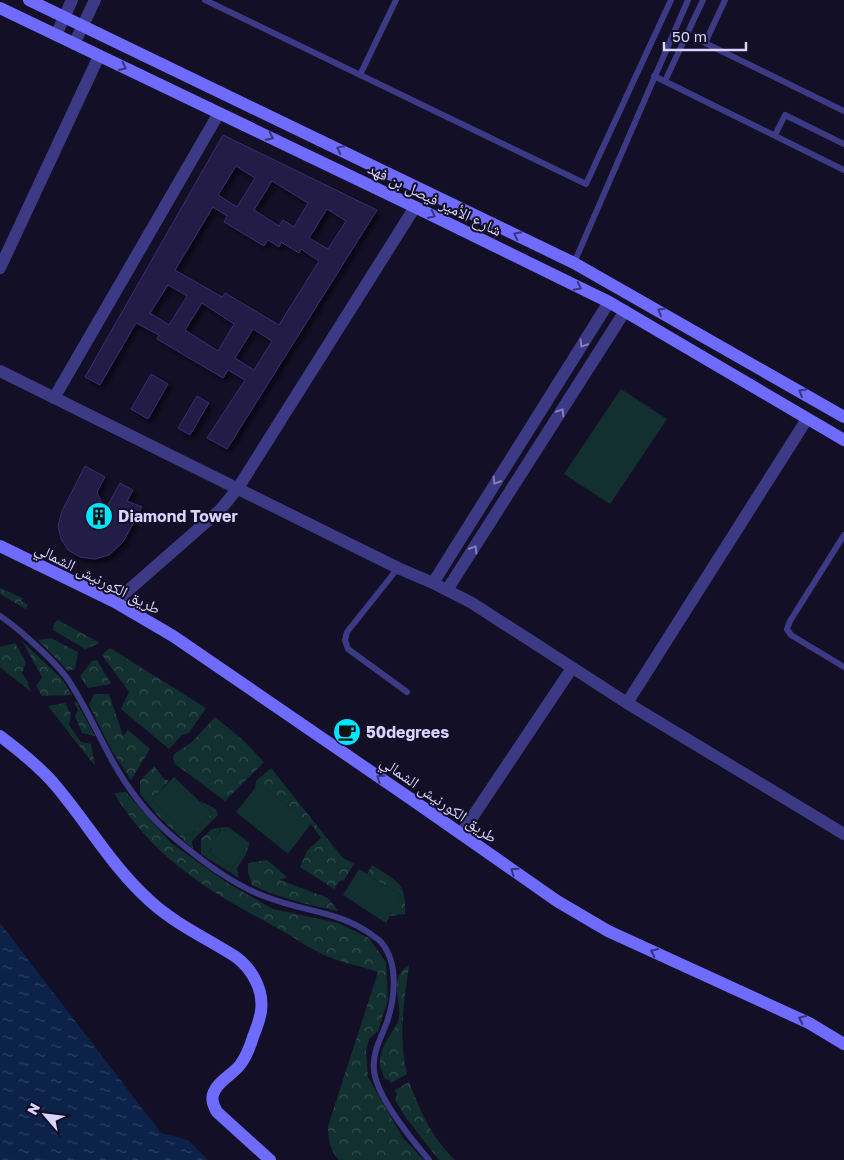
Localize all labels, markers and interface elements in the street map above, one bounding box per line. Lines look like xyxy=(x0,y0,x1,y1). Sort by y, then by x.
scale bar xyxy=(664,20,746,52)
text: 50 m xyxy=(672,27,707,45)
one-way arrow xyxy=(118,61,127,72)
one-way arrow xyxy=(264,131,273,141)
one-way arrow xyxy=(336,145,345,155)
street label: شارع الأمير فيصل بن فهد xyxy=(364,158,505,241)
one-way arrow xyxy=(427,209,436,219)
one-way arrow xyxy=(514,231,523,241)
one-way arrow xyxy=(572,281,581,291)
one-way arrow xyxy=(657,307,666,317)
one-way arrow xyxy=(579,338,589,347)
one-way arrow xyxy=(798,389,807,399)
one-way arrow xyxy=(554,408,564,417)
one-way arrow xyxy=(493,476,502,485)
building icon: Diamond Tower xyxy=(84,501,114,531)
place label: Diamond Tower xyxy=(118,506,238,526)
street label: طريق الكورنيش الشمالي xyxy=(30,538,164,621)
one-way arrow xyxy=(467,545,477,554)
cafe icon: 50degrees xyxy=(332,717,362,747)
place label: 50degrees xyxy=(366,722,449,742)
street label: طريق الكورنيش الشمالي xyxy=(375,751,501,849)
one-way arrow xyxy=(377,775,386,784)
one-way arrow xyxy=(510,868,519,877)
one-way arrow xyxy=(650,948,659,958)
one-way arrow xyxy=(798,1015,807,1025)
north arrow xyxy=(20,1090,70,1140)
text: N xyxy=(23,1100,43,1117)

